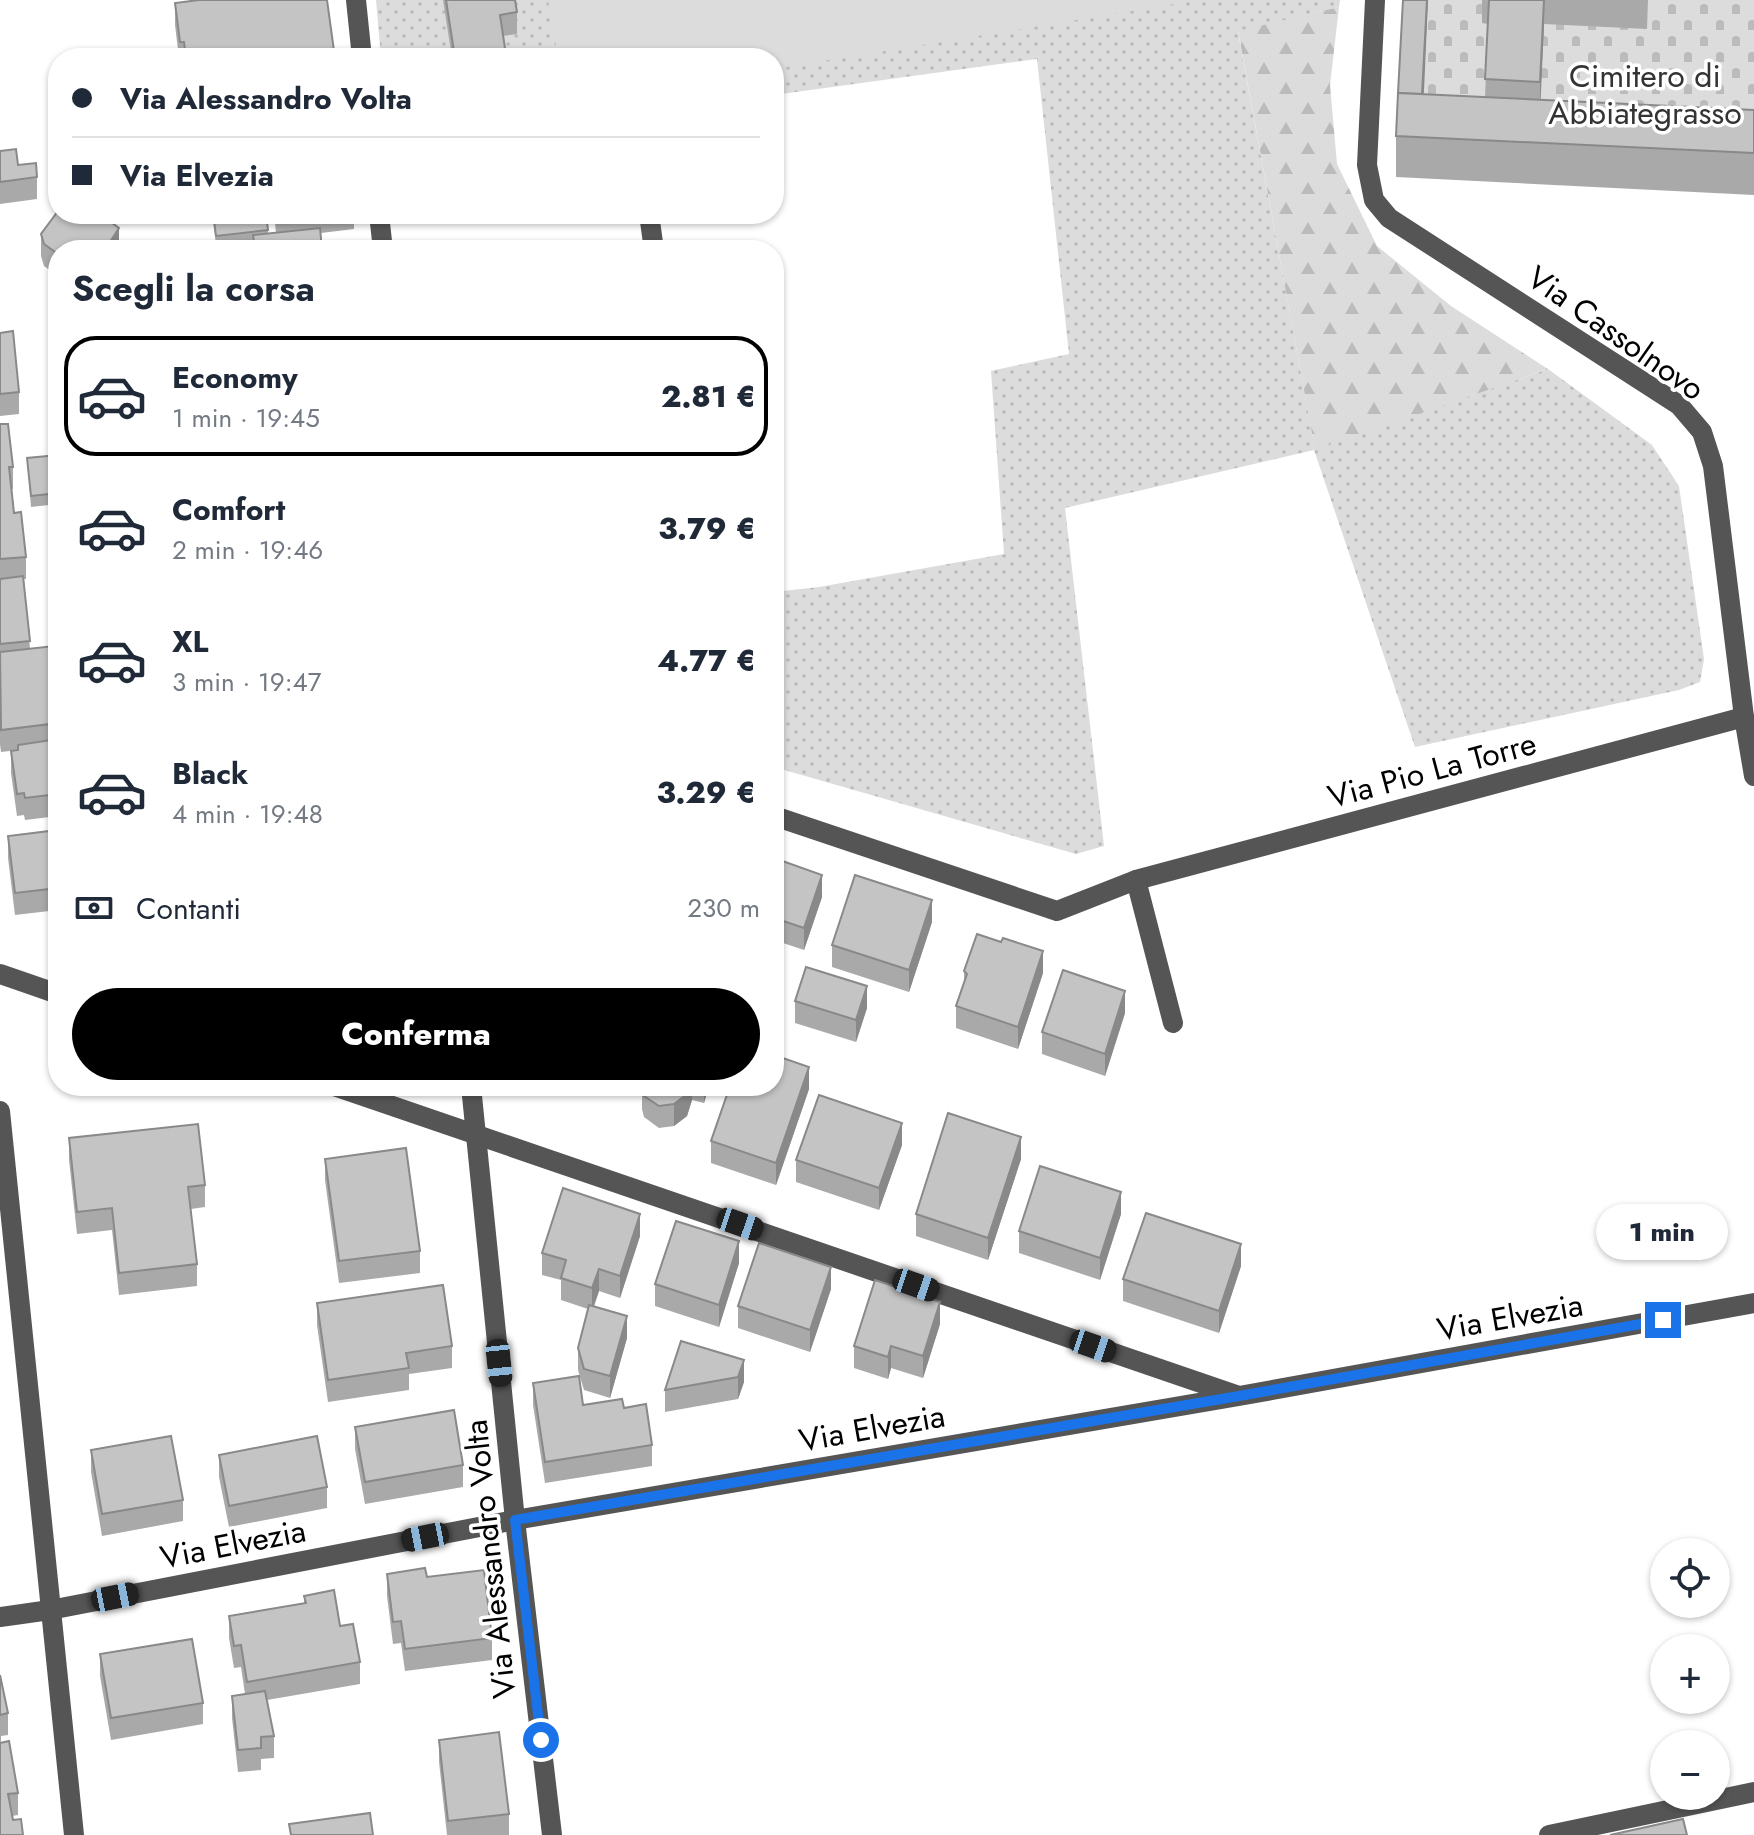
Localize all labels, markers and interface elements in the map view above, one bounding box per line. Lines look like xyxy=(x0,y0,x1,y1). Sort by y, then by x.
park label: Cimitero di Abbiategrasso xyxy=(1548,53,1742,136)
text: Via Alessandro Volta xyxy=(120,77,412,120)
text: Via Elvezia xyxy=(120,154,274,197)
street label: Via Cassolnovo xyxy=(1518,255,1714,411)
text: Scegli la corsa xyxy=(72,262,315,314)
text: Economy xyxy=(172,356,298,399)
icon: car xyxy=(76,360,148,432)
text: 2.81 € xyxy=(661,375,756,418)
text: 1 min · 19:45 xyxy=(172,399,320,437)
text: Comfort xyxy=(172,488,285,531)
icon: car xyxy=(76,492,148,564)
text: 3.79 € xyxy=(658,507,756,550)
text: 2 min · 19:46 xyxy=(172,531,323,569)
text: XL xyxy=(172,620,208,663)
icon: car xyxy=(76,624,148,696)
text: 4.77 € xyxy=(657,639,756,682)
text: 3 min · 19:47 xyxy=(172,663,321,701)
street label: Via Pio La Torre xyxy=(1323,720,1541,820)
text: Black xyxy=(172,752,248,795)
icon: car xyxy=(76,756,148,828)
text: 3.29 € xyxy=(657,771,756,814)
text: 4 min · 19:48 xyxy=(172,795,323,833)
icon: cash xyxy=(72,886,116,930)
text: Contanti xyxy=(136,887,241,930)
text: 230 m xyxy=(687,889,760,927)
button: Conferma xyxy=(72,988,760,1080)
callout: 1 min xyxy=(1597,1204,1729,1260)
car xyxy=(713,1205,767,1243)
text: 1 min xyxy=(1629,1213,1695,1251)
car xyxy=(889,1266,943,1304)
street label: Via Elvezia xyxy=(1433,1282,1587,1352)
route end xyxy=(1645,1302,1681,1338)
car xyxy=(1066,1327,1120,1365)
car xyxy=(485,1338,513,1388)
street label: Via Elvezia xyxy=(795,1393,949,1463)
street label: Via Alessandro Volta xyxy=(453,1418,527,1700)
street label: Via Elvezia xyxy=(156,1507,310,1581)
car xyxy=(399,1521,451,1553)
map controls xyxy=(1650,1538,1730,1810)
button: locate xyxy=(1650,1538,1730,1618)
car xyxy=(89,1581,141,1613)
button: + xyxy=(1650,1634,1730,1714)
route start xyxy=(523,1722,559,1758)
button: − xyxy=(1650,1730,1730,1810)

